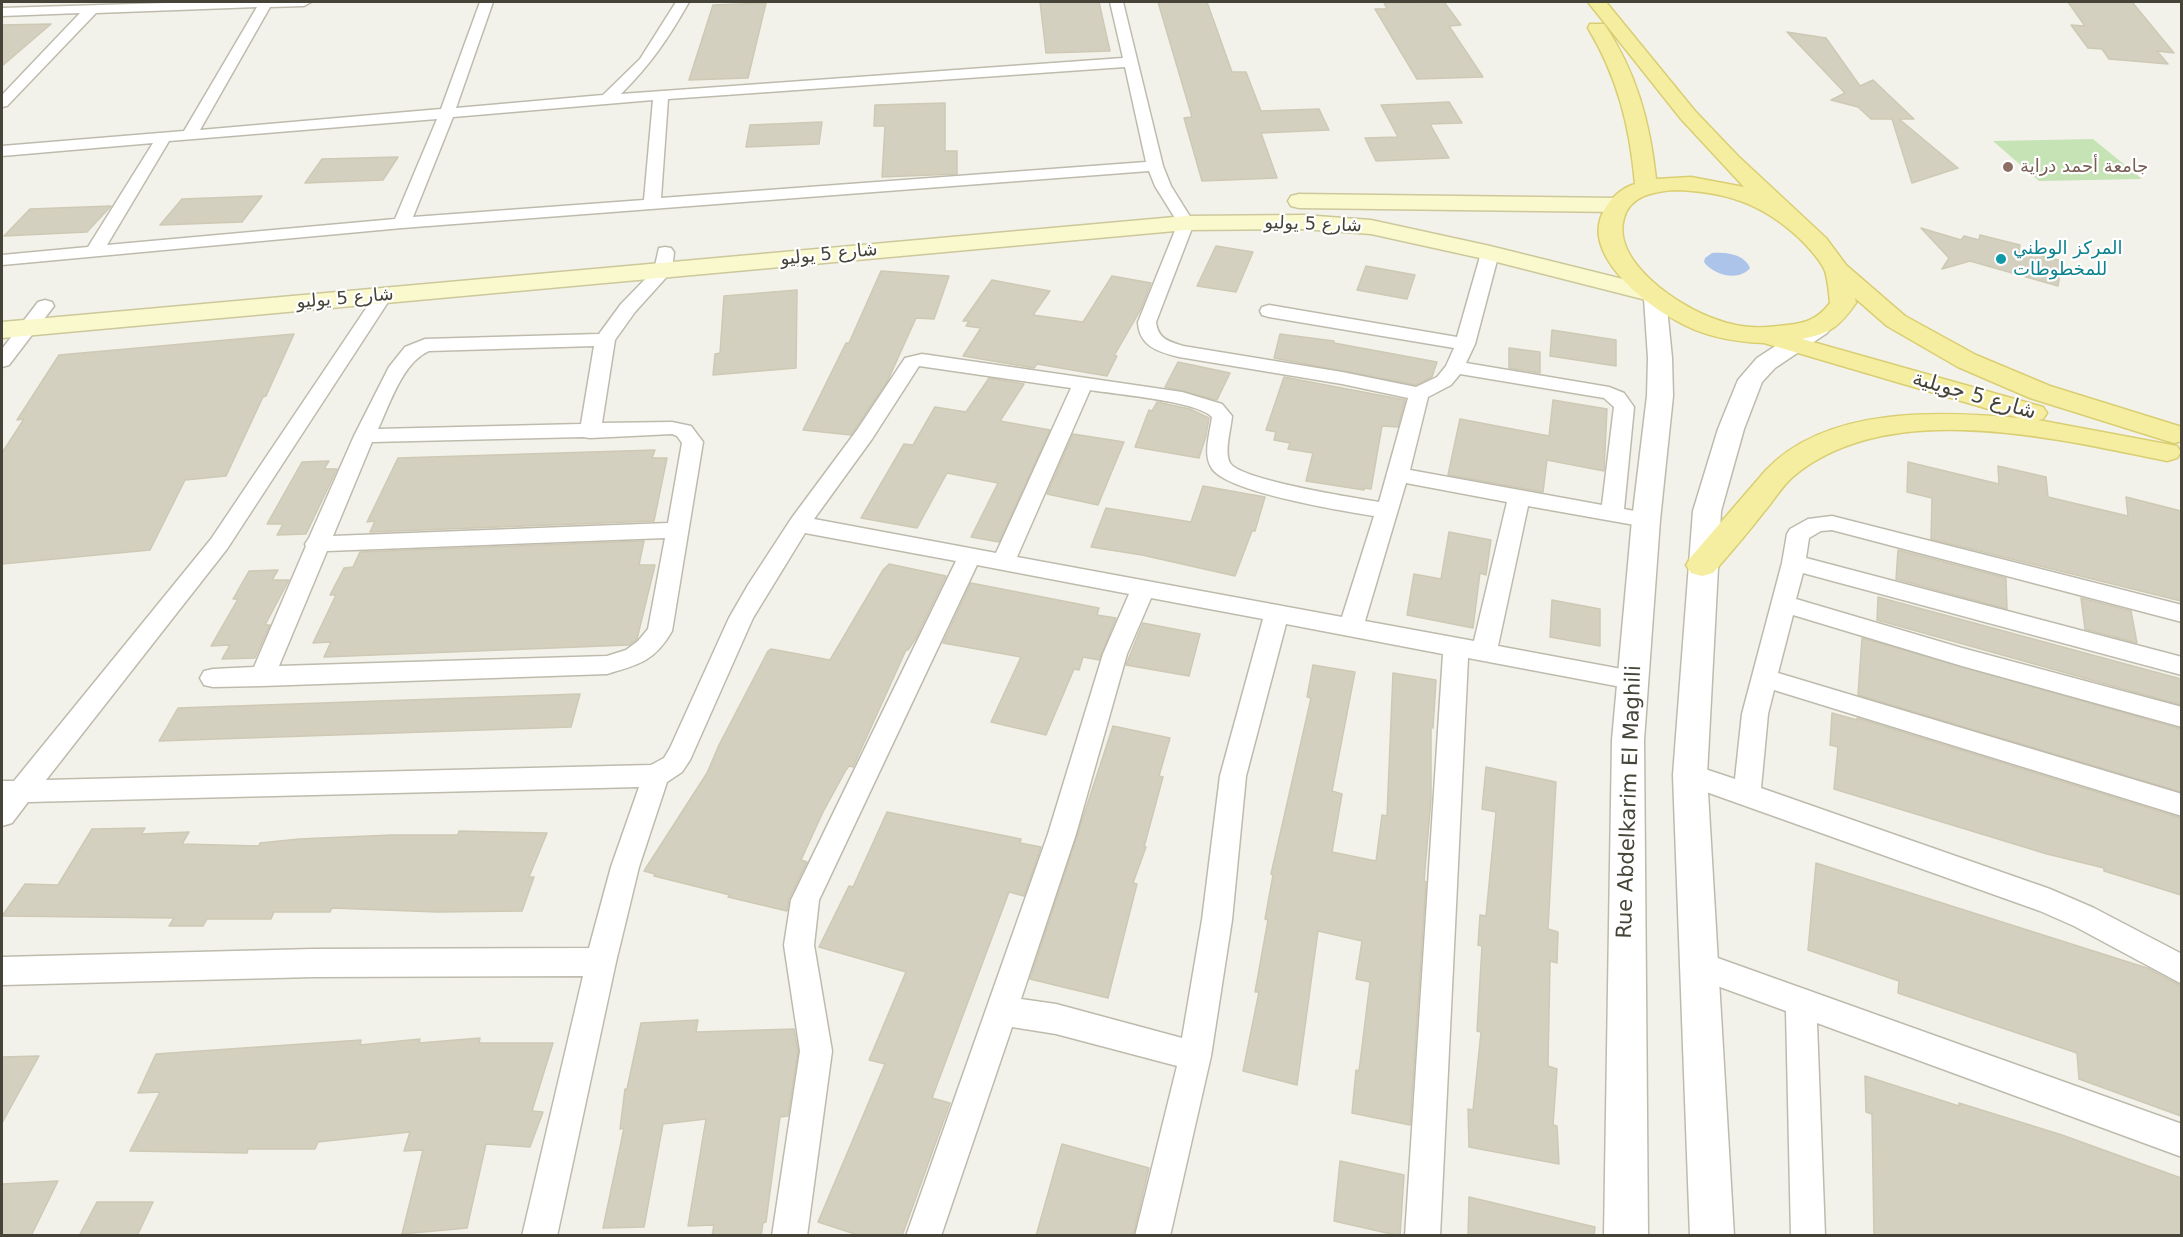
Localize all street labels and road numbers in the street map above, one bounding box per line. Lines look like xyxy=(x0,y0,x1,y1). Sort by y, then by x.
street label: شارع 5 يوليو xyxy=(1264,213,1362,237)
street label: شارع 5 يوليو xyxy=(779,239,879,271)
street label: شارع 5 يوليو xyxy=(296,284,394,314)
street label: شارع 5 جويلية xyxy=(1909,366,2039,426)
street label: Rue Abdelkarim El Maghili xyxy=(1613,665,1647,939)

